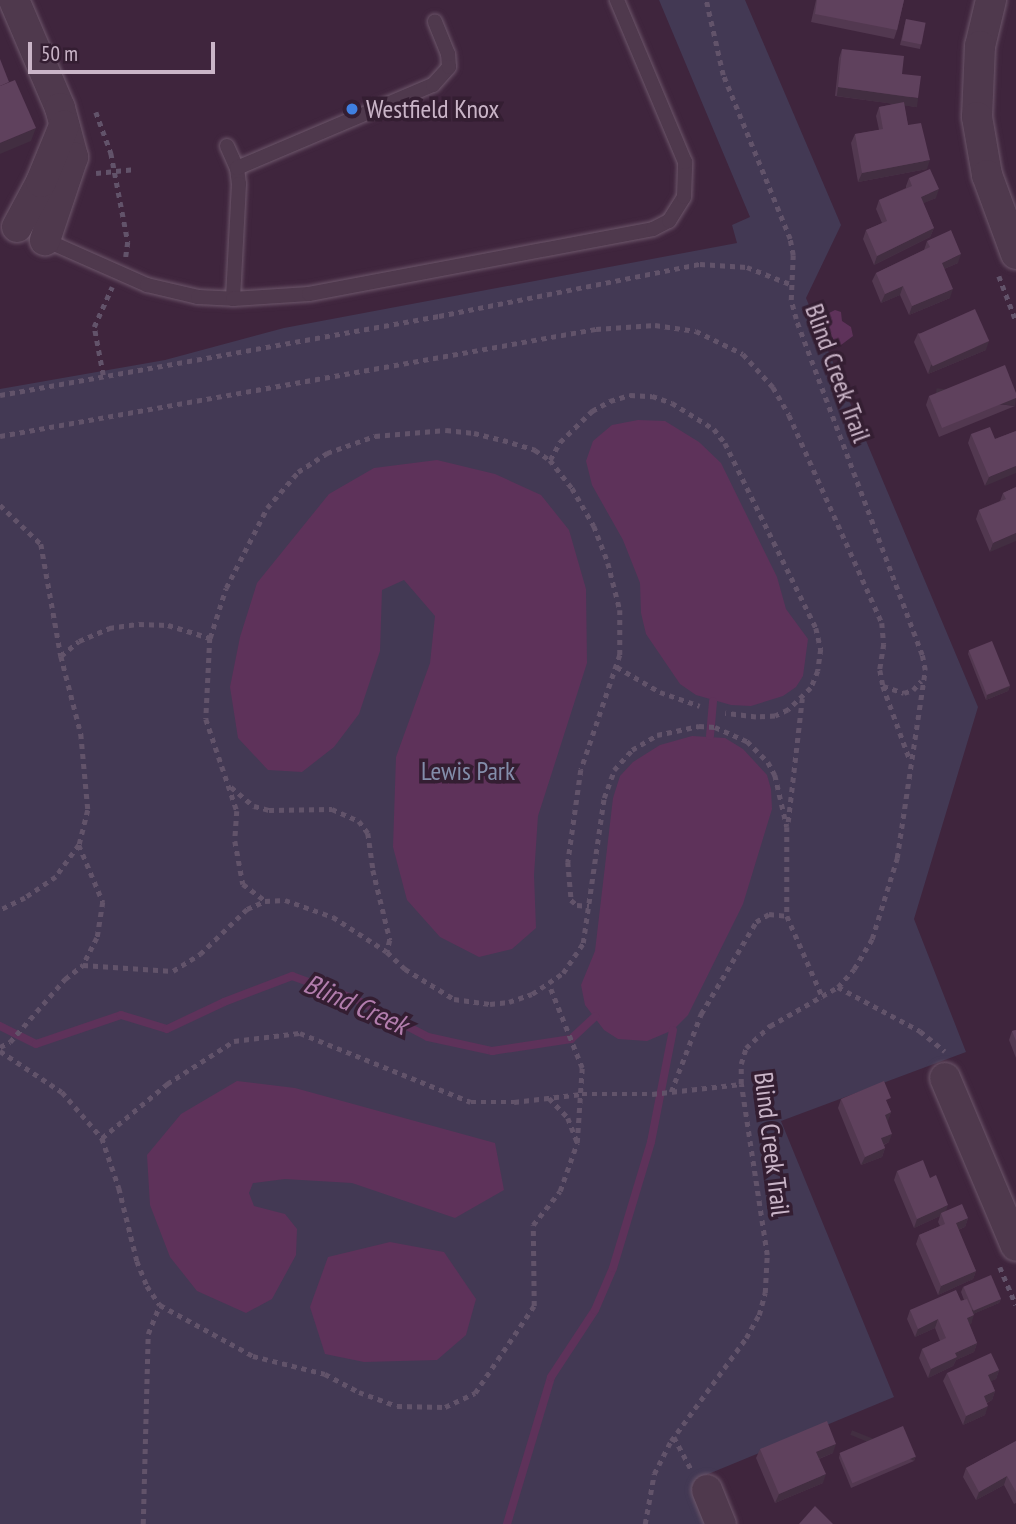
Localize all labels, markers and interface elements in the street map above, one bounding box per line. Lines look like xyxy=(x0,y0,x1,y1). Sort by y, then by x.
scale bar xyxy=(32,28,219,72)
text: 50 m xyxy=(41,40,78,67)
place label: Westfield Knox xyxy=(366,93,499,125)
marker: Westfield Knox xyxy=(344,101,360,117)
street label: Blind Creek Trail xyxy=(798,299,878,447)
park label: Lewis Park xyxy=(421,755,515,787)
water label: Blind Creek xyxy=(299,966,413,1042)
street label: Blind Creek Trail xyxy=(748,1069,796,1219)

